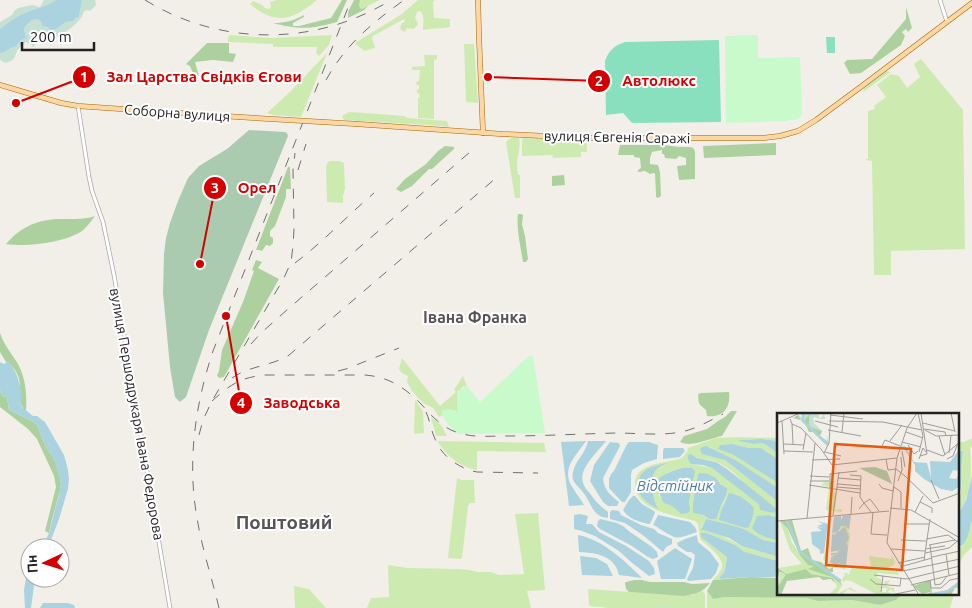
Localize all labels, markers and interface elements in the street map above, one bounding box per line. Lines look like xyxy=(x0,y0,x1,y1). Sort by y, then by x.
scale bar xyxy=(22,20,95,52)
text: 200 m xyxy=(30,28,72,45)
callout: Зал Царства Свідків Єгови xyxy=(72,62,312,92)
callout: Автолюкс xyxy=(587,66,705,96)
text: 1 xyxy=(80,68,88,85)
text: Зал Царства Свідків Єгови xyxy=(106,68,302,85)
text: 2 xyxy=(595,72,603,89)
text: Автолюкс xyxy=(622,72,696,89)
street label: Соборна вулиця xyxy=(123,101,231,125)
street label: вулиця Євгенія Саражі xyxy=(544,128,690,146)
callout: Орел xyxy=(203,173,286,203)
text: 3 xyxy=(211,179,219,196)
text: Орел xyxy=(238,179,276,196)
street label: вулиця Першодрукаря Івана Федорова xyxy=(107,287,167,541)
district label: Івана Франка xyxy=(423,308,527,326)
callout: Заводська xyxy=(229,388,351,418)
text: 4 xyxy=(237,394,245,411)
text: Заводська xyxy=(264,394,340,411)
inset map xyxy=(777,413,960,596)
water label: Відстійник xyxy=(637,477,713,494)
district label: Поштовий xyxy=(236,511,332,533)
north arrow xyxy=(20,538,70,588)
text: Пн xyxy=(23,554,41,574)

